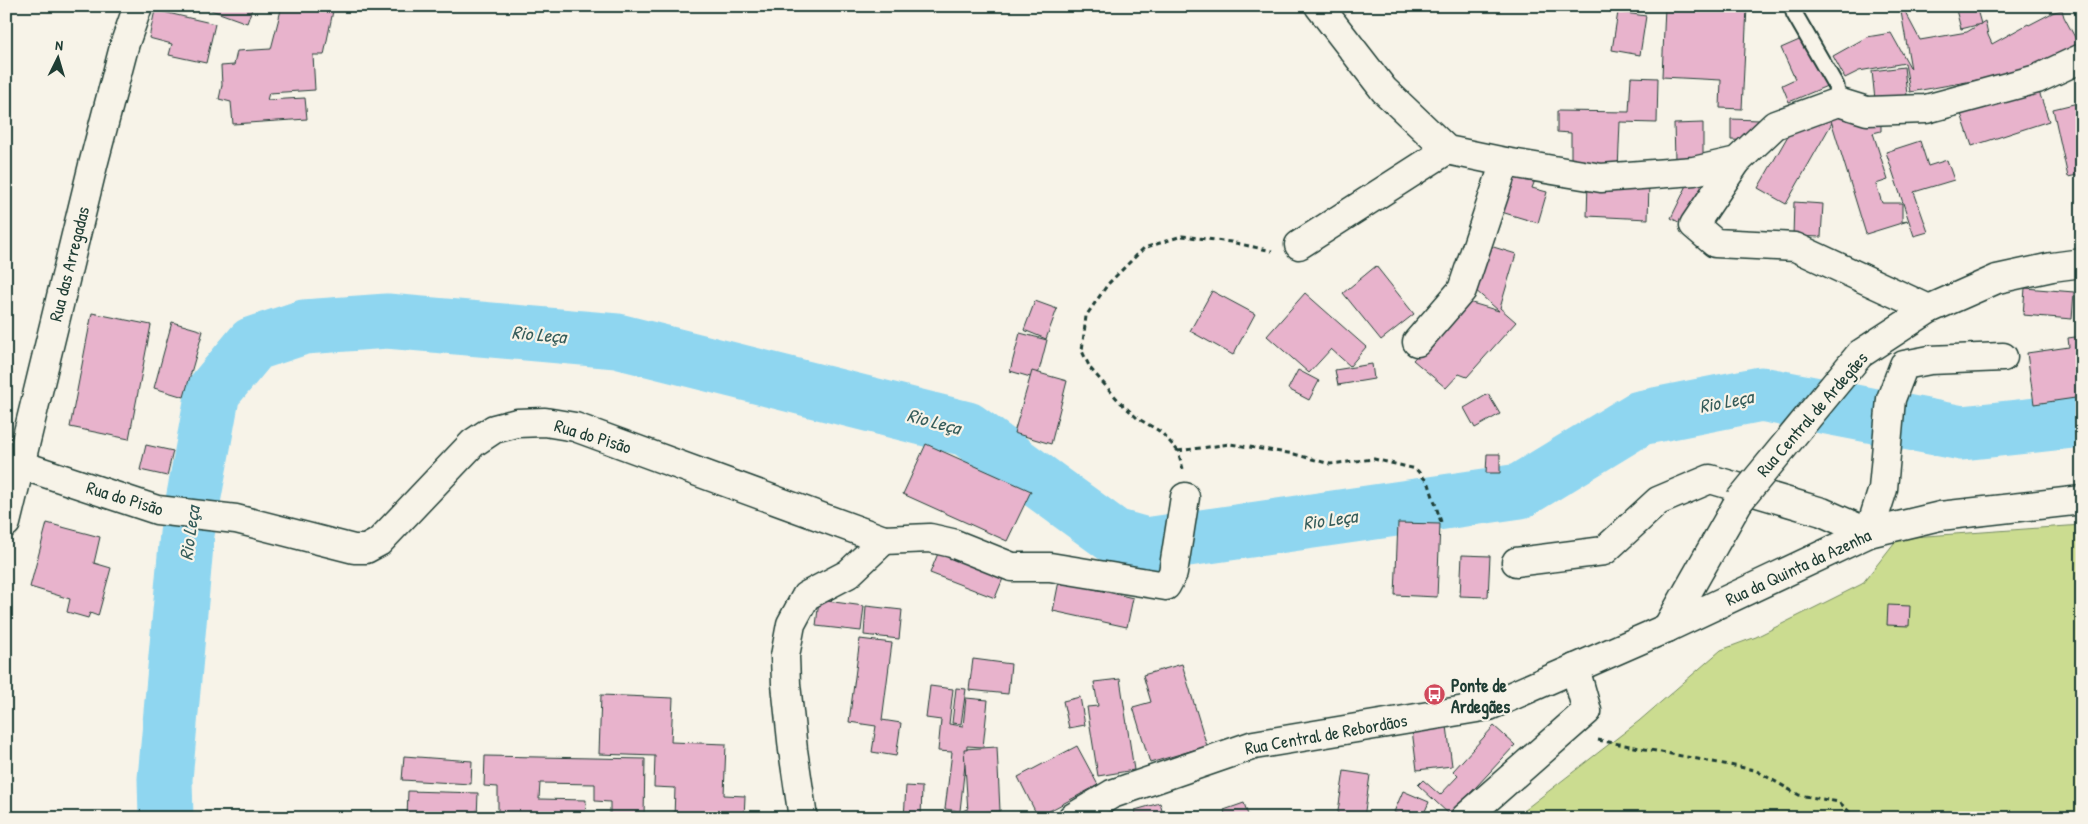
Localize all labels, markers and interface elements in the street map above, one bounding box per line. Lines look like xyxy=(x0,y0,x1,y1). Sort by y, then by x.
north arrow xyxy=(32,32,82,82)
text: N xyxy=(55,35,64,54)
street label: Rua das Arregadas xyxy=(43,204,95,324)
water label: Rio Leça xyxy=(511,319,570,350)
street label: Rua Central de Ardegães xyxy=(1751,346,1873,482)
water label: Rio Leça xyxy=(1697,383,1758,419)
water label: Rio Leça xyxy=(904,401,966,441)
street label: Rua do Pisão xyxy=(552,413,634,459)
street label: Rua do Pisão xyxy=(84,475,166,521)
water label: Rio Leça xyxy=(172,502,206,562)
water label: Rio Leça xyxy=(1301,502,1361,536)
street label: Rua da Quinta da Azenha xyxy=(1721,522,1875,612)
place label: Ponte de Ardegães xyxy=(1451,673,1510,720)
bus stop icon: Ponte de Ardegães xyxy=(1423,683,1447,707)
street label: Rua Central de Rebordãos xyxy=(1243,707,1409,761)

